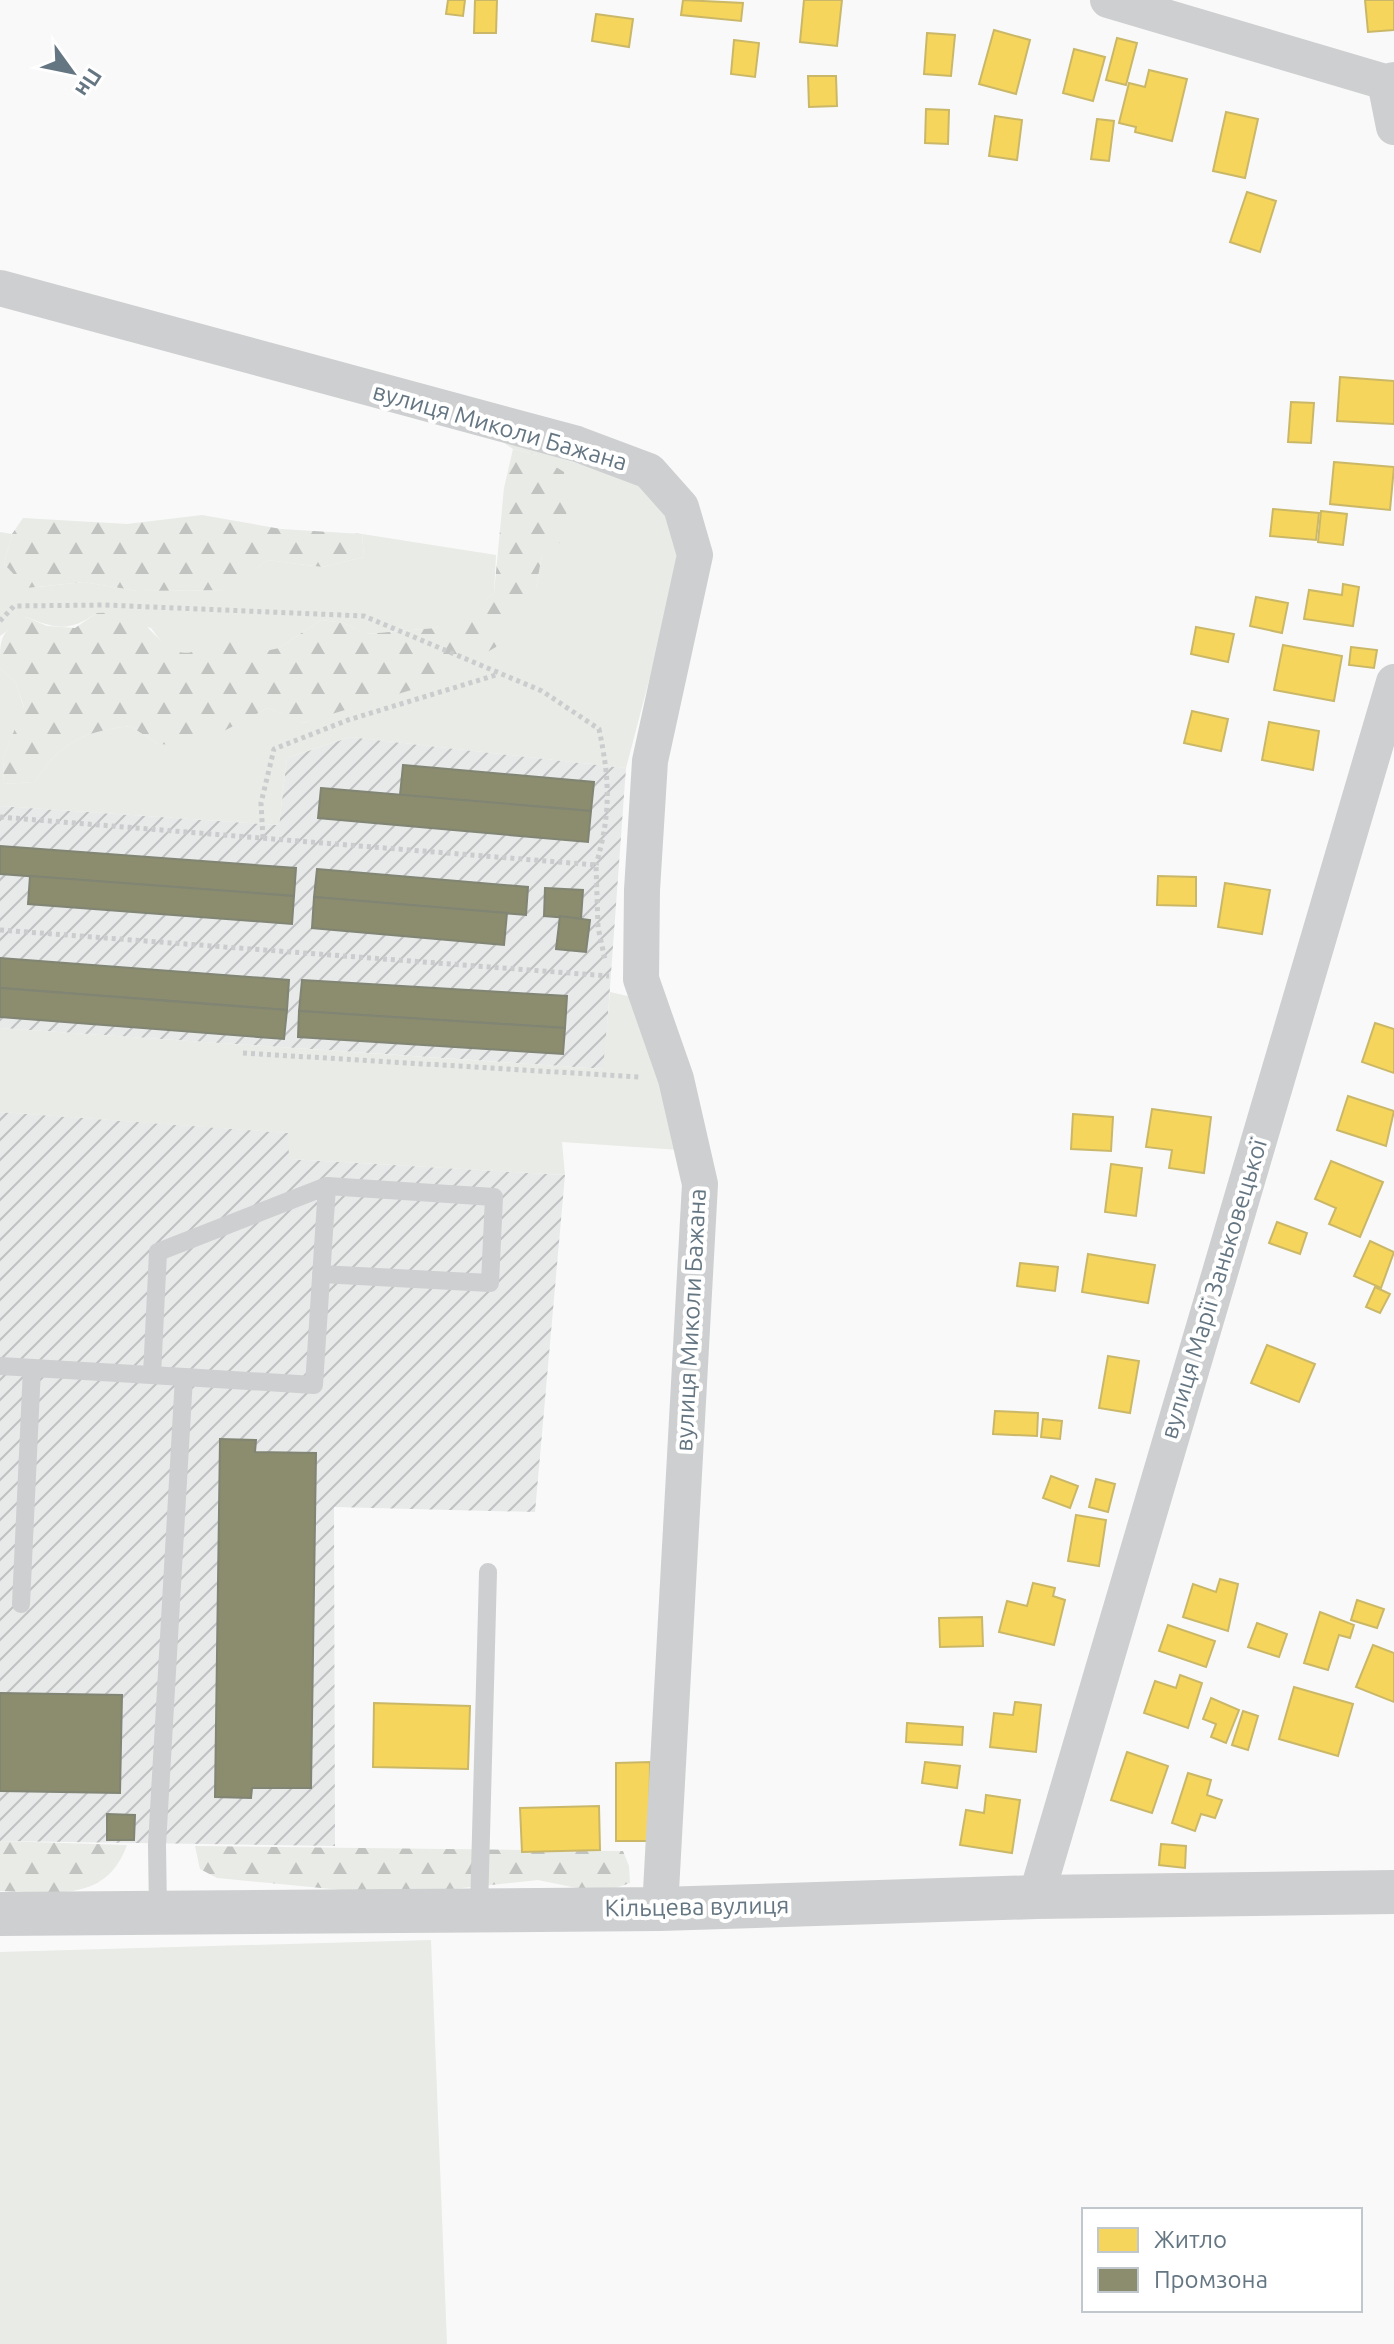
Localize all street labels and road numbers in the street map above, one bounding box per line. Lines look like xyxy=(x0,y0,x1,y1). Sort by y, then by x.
street label: вулиця Миколи Бажана xyxy=(370,377,630,476)
street label: вулиця Марії Заньковецької xyxy=(1155,1135,1272,1442)
street label: вулиця Миколи Бажана xyxy=(670,1188,711,1452)
street label: Кільцева вулиця xyxy=(604,1891,790,1922)

